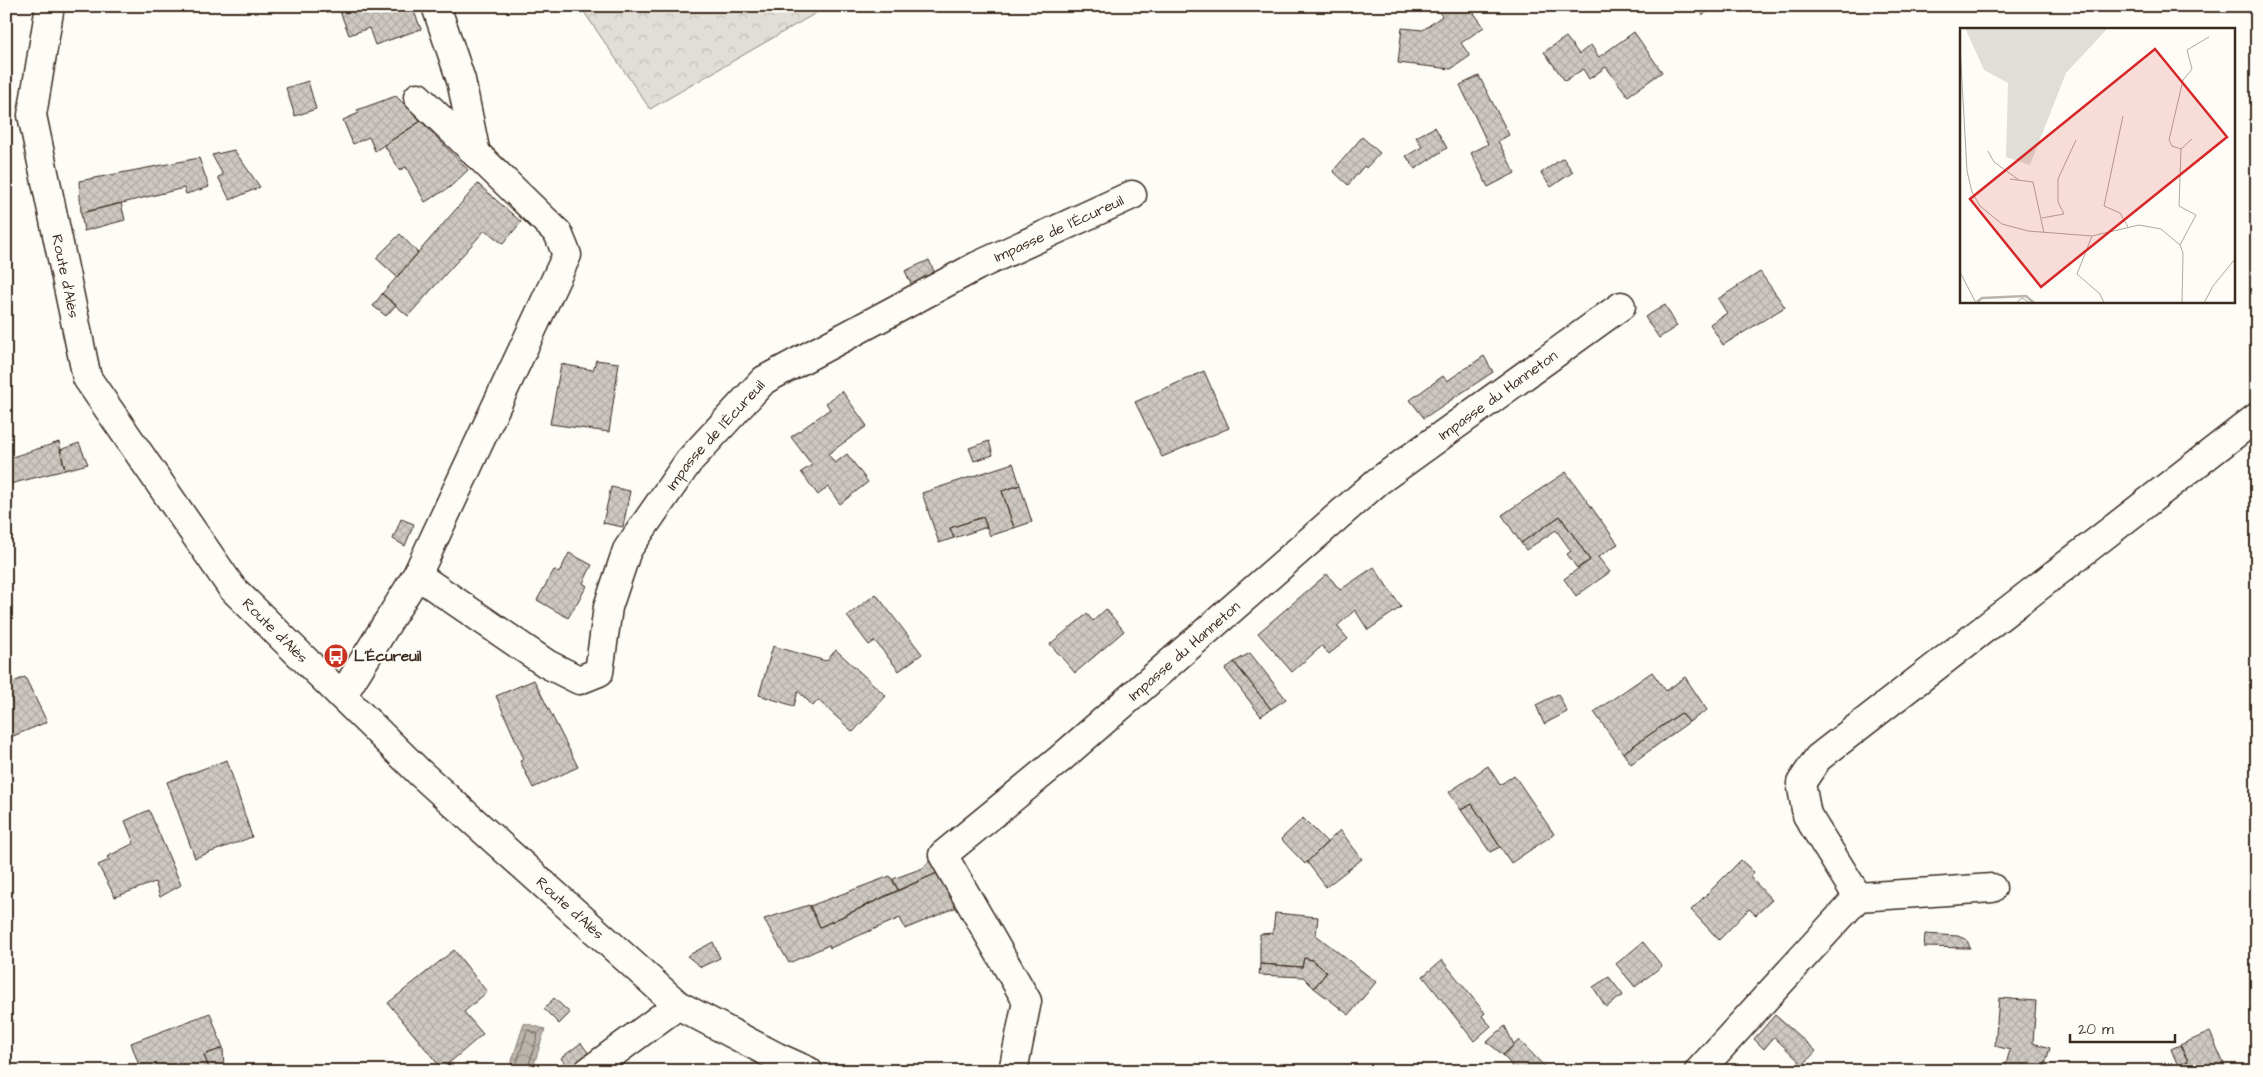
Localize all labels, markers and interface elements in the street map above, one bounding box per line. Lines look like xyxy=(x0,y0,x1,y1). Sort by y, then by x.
inset map xyxy=(1960,28,2236,302)
street label: Impasse de l'Écureuil xyxy=(991,190,1127,267)
street label: Route d'Alès xyxy=(47,232,85,320)
street label: Impasse du Hanneton xyxy=(1434,344,1562,445)
street label: Impasse de l'Écureuil xyxy=(661,375,770,494)
street label: Route d'Alès xyxy=(238,593,313,668)
street label: Impasse du Hanneton xyxy=(1124,595,1245,705)
bus stop icon: L'Écureuil xyxy=(323,643,349,669)
place label: L'Écureuil xyxy=(354,646,422,667)
street label: Route d'Alès xyxy=(532,872,609,944)
scale bar xyxy=(2070,1012,2176,1044)
text: 20 m xyxy=(2078,1019,2114,1040)

